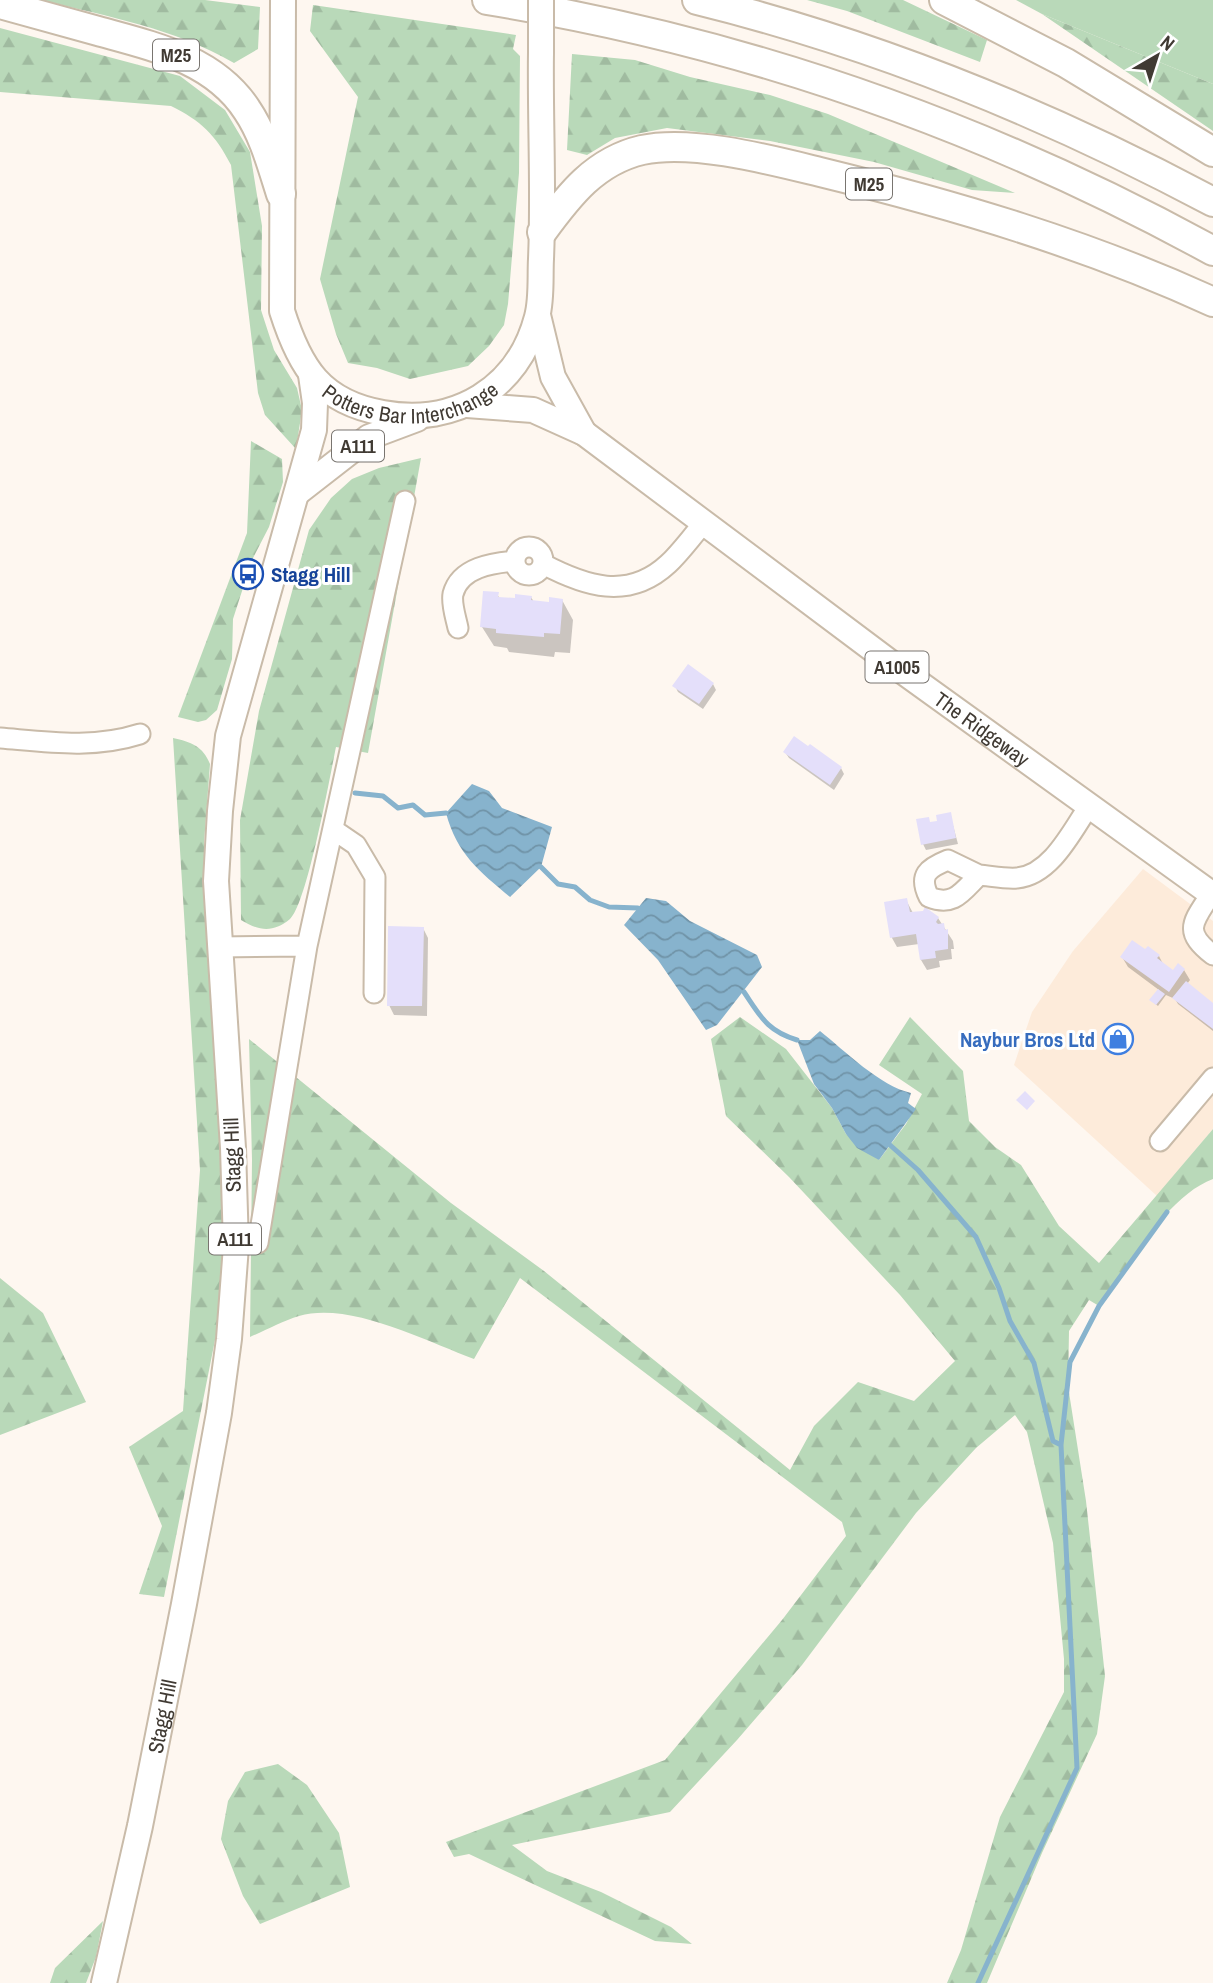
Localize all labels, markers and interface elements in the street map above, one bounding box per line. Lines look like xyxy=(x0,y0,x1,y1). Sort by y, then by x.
north arrow xyxy=(1122,21,1192,91)
text: N xyxy=(1155,29,1180,56)
road number: M25 xyxy=(153,40,199,70)
road number: M25 xyxy=(846,168,892,200)
street label: Potters Bar Interchange xyxy=(318,367,500,393)
text: Potters Bar Interchange xyxy=(317,375,504,430)
road number: A111 xyxy=(332,430,384,462)
bus stop icon: Stagg Hill xyxy=(231,557,265,591)
place label: Stagg Hill xyxy=(271,560,350,589)
road number: A1005 xyxy=(866,652,928,682)
street label: The Ridgeway xyxy=(929,684,1036,773)
shop icon: Naybur Bros Ltd xyxy=(1101,1022,1135,1056)
place label: Naybur Bros Ltd xyxy=(960,1025,1095,1054)
street label: Stagg Hill xyxy=(216,1117,248,1193)
road number: A111 xyxy=(209,1224,261,1254)
street label: Stagg Hill xyxy=(140,1677,183,1756)

